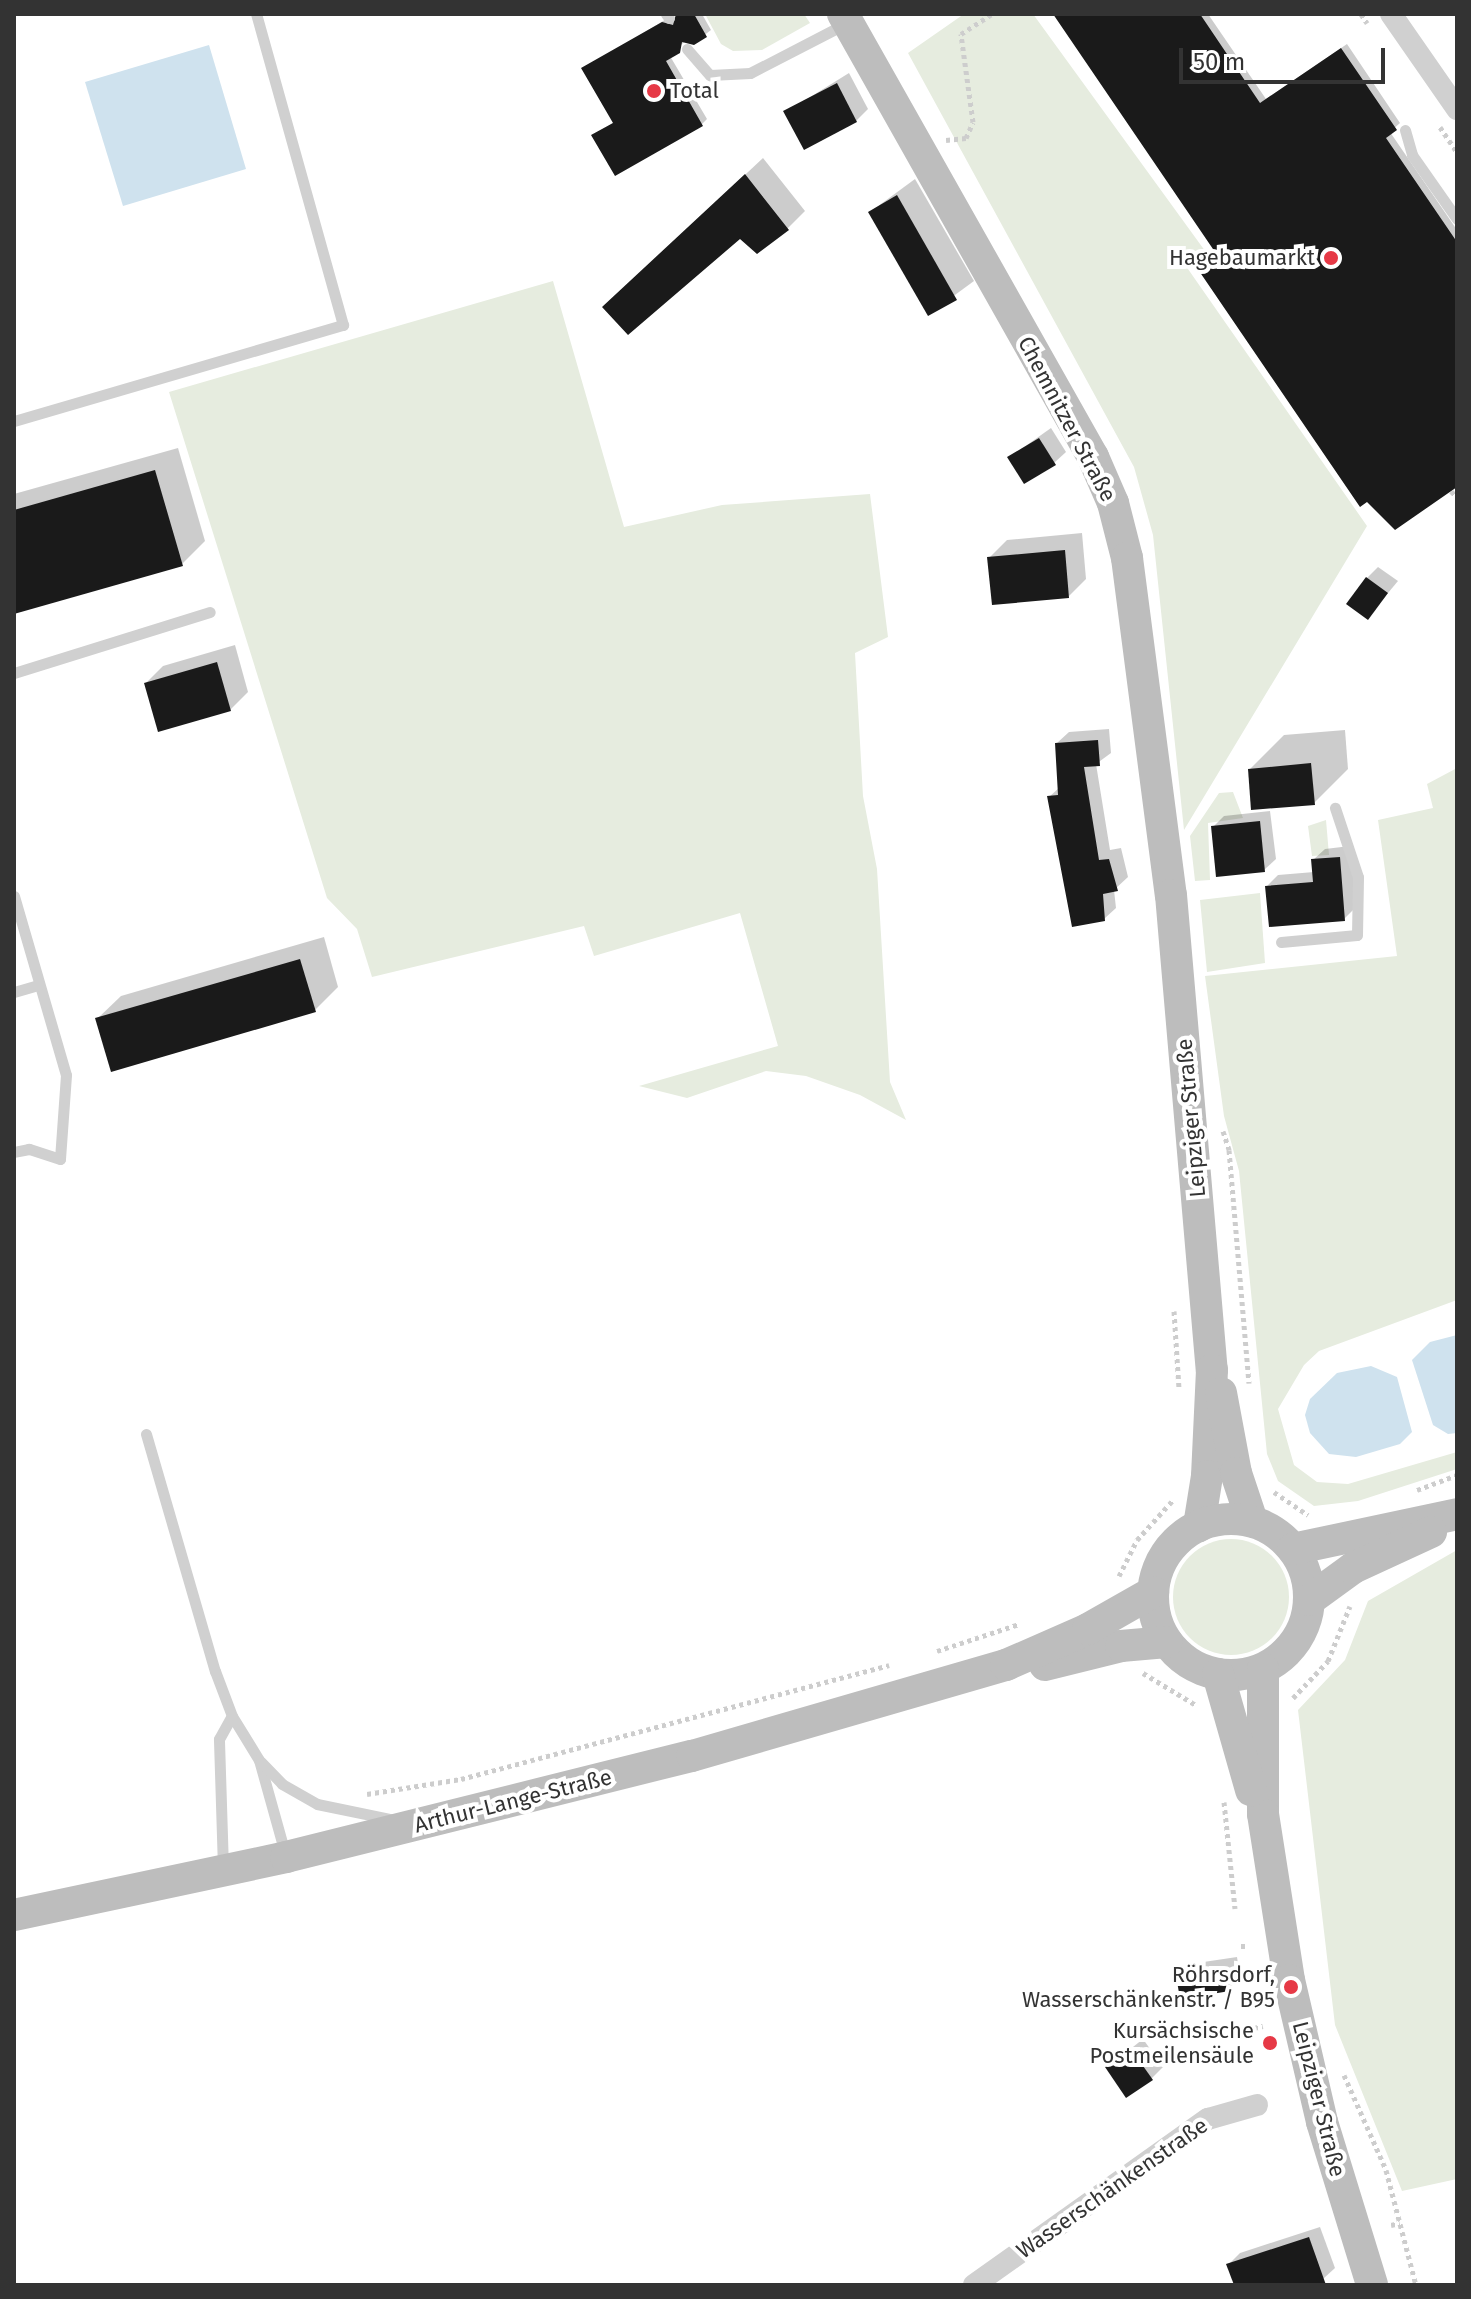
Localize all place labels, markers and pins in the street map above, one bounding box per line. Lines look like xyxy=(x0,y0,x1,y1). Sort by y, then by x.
place label: Total xyxy=(670,78,719,104)
marker: Total xyxy=(645,82,663,100)
place label: Hagebaumarkt xyxy=(1169,245,1315,271)
marker: Hagebaumarkt xyxy=(1322,249,1340,267)
place label: Röhrsdorf, Wasserschänkenstr. / B95 xyxy=(1022,1961,1275,2012)
marker: Röhrsdorf, Wasserschänkenstr. / B95 xyxy=(1282,1978,1300,1996)
place label: Kursächsische Postmeilensäule xyxy=(1089,2017,1254,2068)
marker: Kursächsische Postmeilensäule xyxy=(1261,2034,1279,2052)

